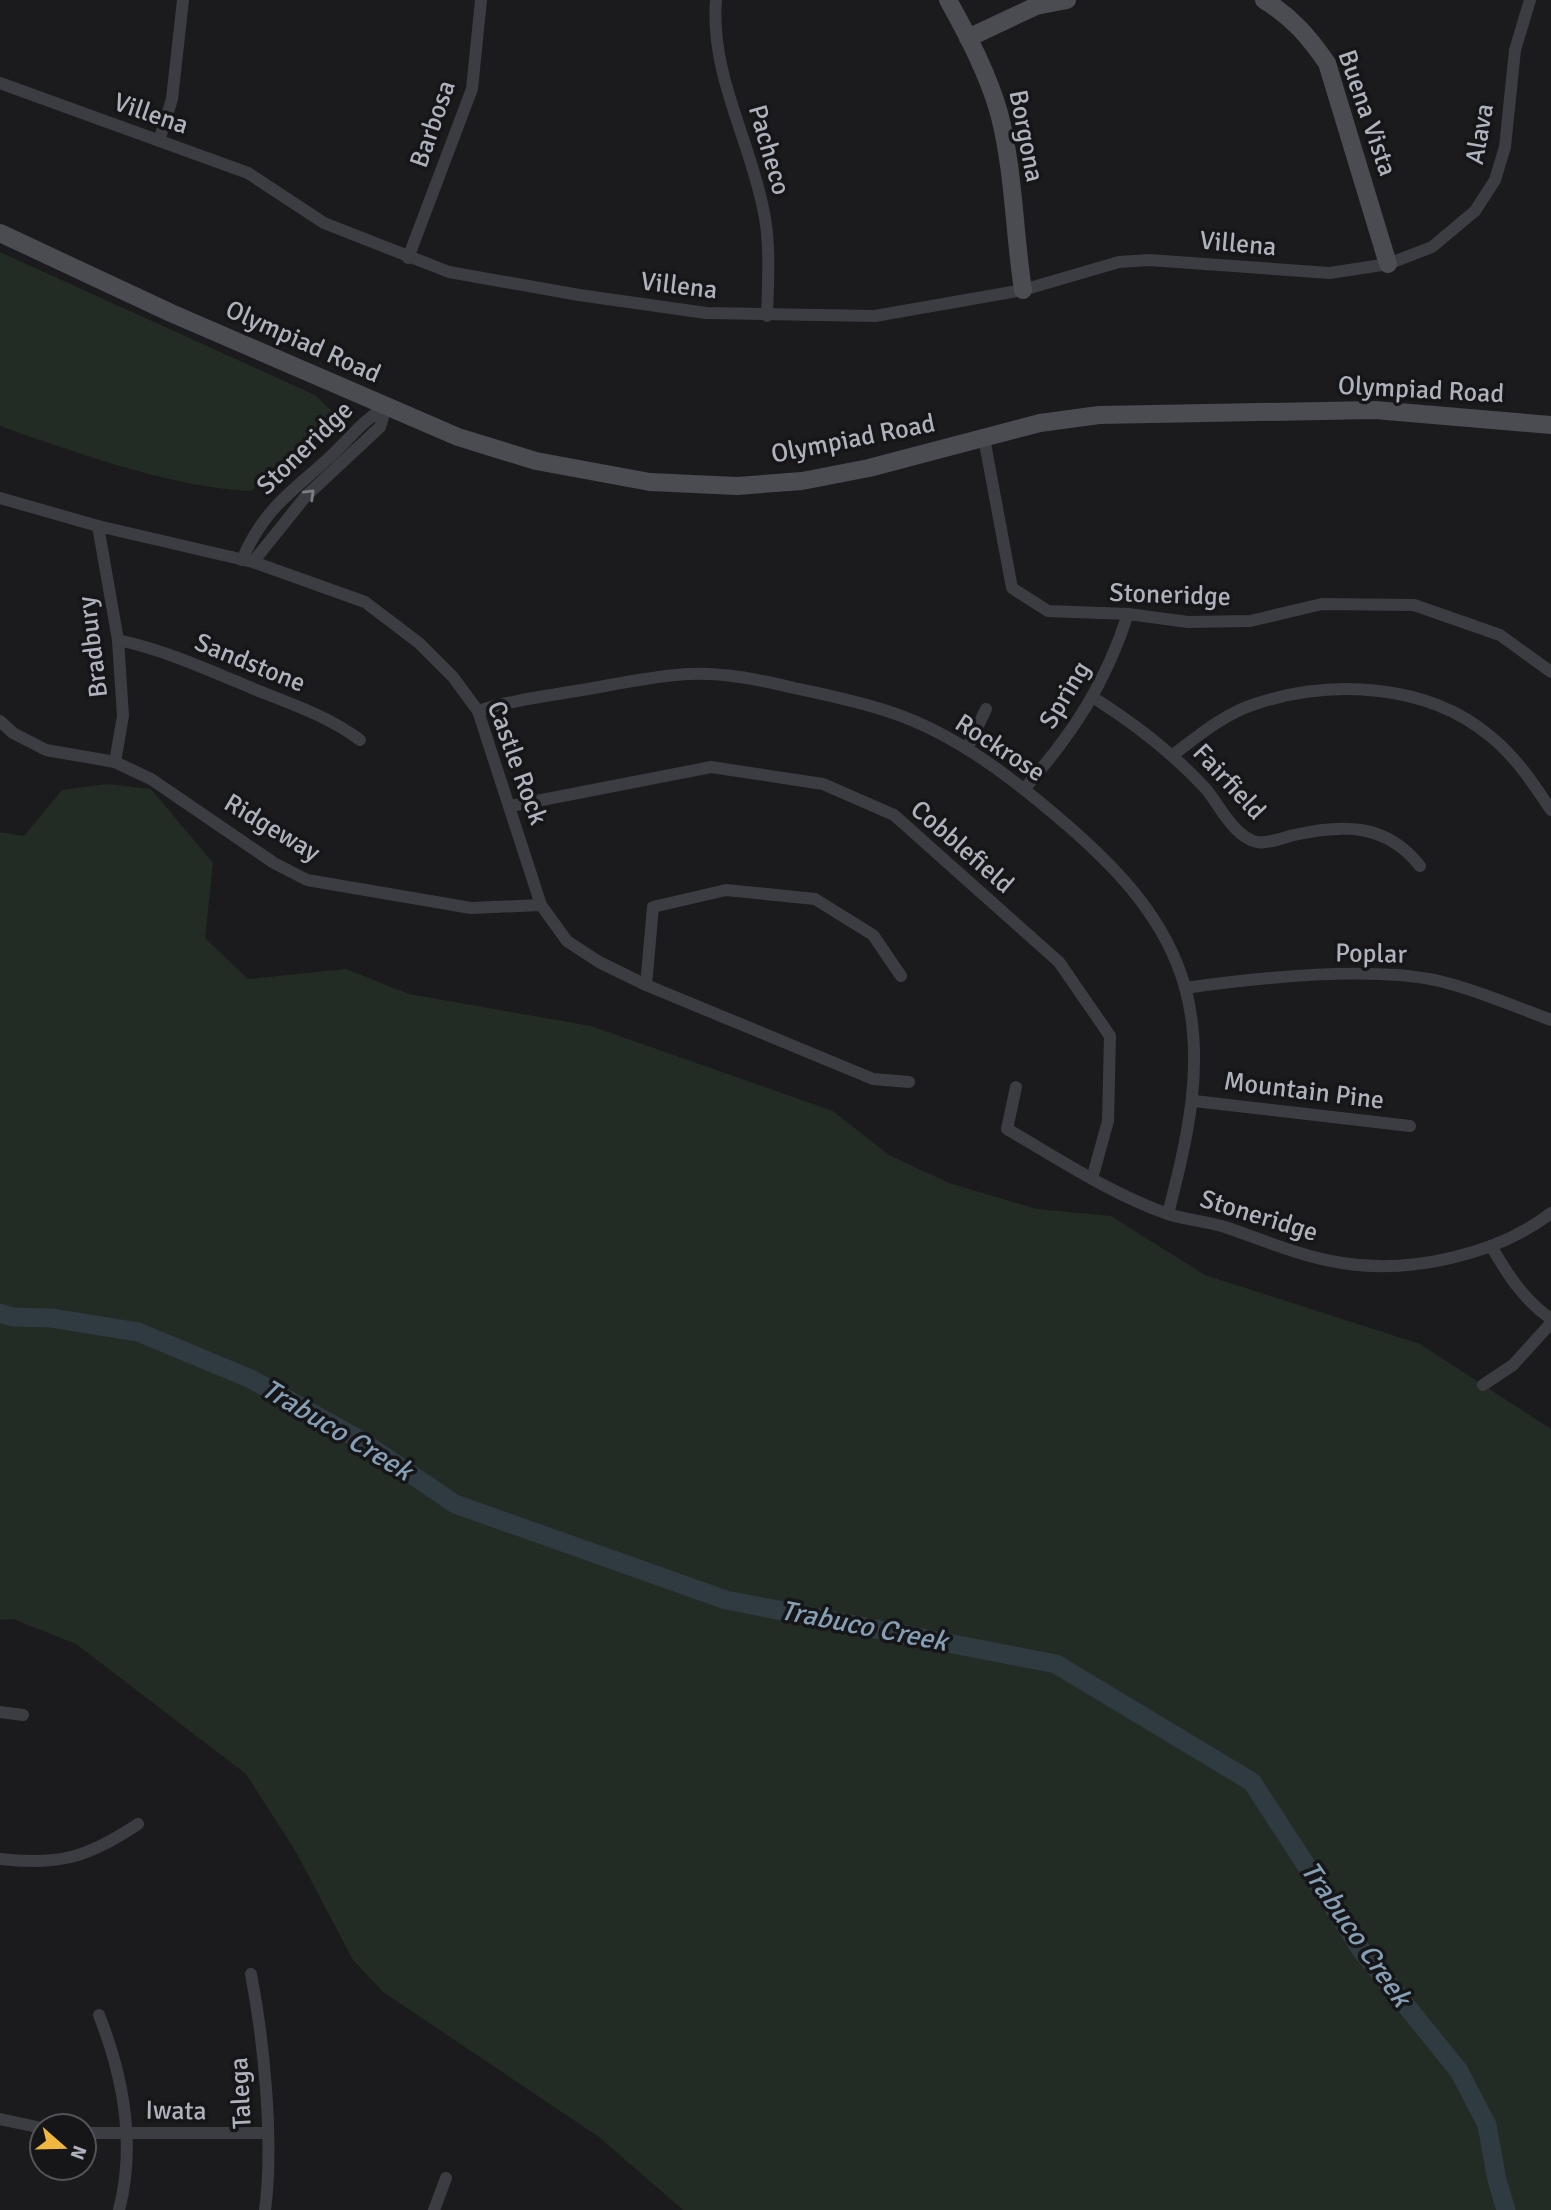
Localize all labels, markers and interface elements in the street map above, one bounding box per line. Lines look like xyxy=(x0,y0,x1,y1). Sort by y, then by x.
street label: Buena Vista xyxy=(1330,46,1404,180)
street label: Barbosa xyxy=(403,76,463,172)
street label: Villena xyxy=(109,86,193,142)
street label: Borgona xyxy=(1001,87,1051,185)
street label: Pacheco xyxy=(741,101,797,199)
street label: Alava xyxy=(1459,101,1501,167)
street label: Villena xyxy=(1198,225,1278,263)
street label: Villena xyxy=(639,265,719,307)
street label: Olympiad Road xyxy=(221,294,385,390)
street label: Olympiad Road xyxy=(1337,370,1505,410)
street label: Stoneridge xyxy=(250,394,360,502)
street label: Olympiad Road xyxy=(768,407,938,471)
one-way arrow xyxy=(302,489,315,502)
street label: Stoneridge xyxy=(1109,577,1231,613)
street label: Bradbury xyxy=(71,594,115,700)
street label: Sandstone xyxy=(190,626,310,700)
street label: Spring xyxy=(1032,655,1098,735)
street label: Castle Rock xyxy=(480,697,554,829)
street label: Rockrose xyxy=(949,707,1051,789)
street label: Fairfield xyxy=(1186,737,1272,827)
street label: Ridgeway xyxy=(218,787,326,869)
street label: Cobblefield xyxy=(904,794,1020,900)
street label: Poplar xyxy=(1335,937,1408,971)
street label: Mountain Pine xyxy=(1222,1065,1386,1117)
street label: Stoneridge xyxy=(1196,1183,1322,1249)
water label: Trabuco Creek xyxy=(256,1372,421,1490)
water label: Trabuco Creek xyxy=(778,1593,953,1659)
water label: Trabuco Creek xyxy=(1294,1855,1420,2016)
street label: Talega xyxy=(223,2057,259,2129)
street label: Iwata xyxy=(145,2094,207,2128)
north arrow xyxy=(28,2112,98,2182)
text: N xyxy=(64,2142,92,2163)

